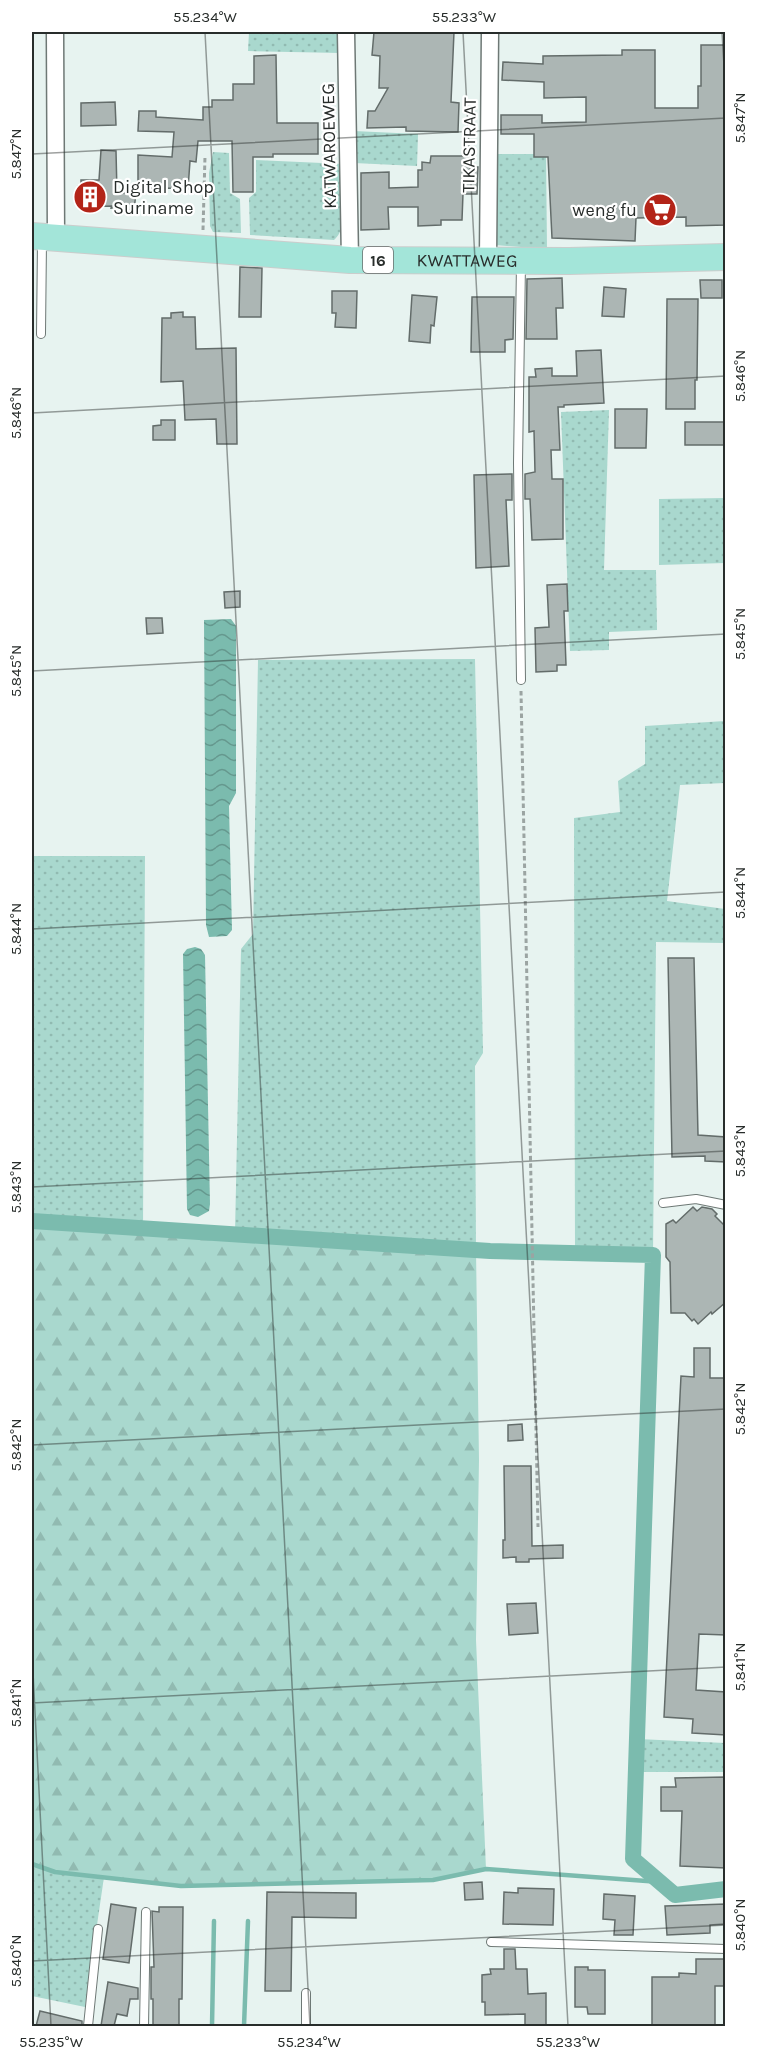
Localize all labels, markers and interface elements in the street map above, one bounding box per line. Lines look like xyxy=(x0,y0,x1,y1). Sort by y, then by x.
text: 55.234°W xyxy=(173,8,238,26)
text: 55.233°W xyxy=(432,8,497,26)
street label: KATWAROEWEG xyxy=(317,83,341,209)
text: 5.847°N xyxy=(731,92,749,144)
street label: TIKASTRAAT xyxy=(457,97,481,193)
text: 5.847°N xyxy=(7,128,25,180)
place label: Digital Shop Suriname xyxy=(113,176,214,219)
building icon: Digital Shop Suriname xyxy=(72,179,108,215)
supermarket icon: weng fu xyxy=(642,192,678,228)
place label: weng fu xyxy=(572,199,637,221)
road number: 16 xyxy=(363,247,393,273)
street label: KWATTAWEG xyxy=(417,249,518,272)
text: 5.846°N xyxy=(731,350,749,402)
text: 5.846°N xyxy=(7,387,25,439)
text: 5.845°N xyxy=(731,608,749,660)
text: 5.845°N xyxy=(7,645,25,697)
text: 5.844°N xyxy=(731,867,749,919)
text: 5.844°N xyxy=(7,903,25,955)
text: 5.843°N xyxy=(731,1125,749,1177)
text: 5.843°N xyxy=(7,1161,25,1213)
text: 5.842°N xyxy=(731,1383,749,1435)
text: 5.842°N xyxy=(7,1419,25,1471)
text: 5.841°N xyxy=(731,1642,749,1692)
text: 5.841°N xyxy=(7,1678,25,1728)
text: 5.840°N xyxy=(731,1898,749,1952)
text: 5.840°N xyxy=(7,1934,25,1988)
text: 55.235°W xyxy=(19,2033,84,2051)
text: 55.234°W xyxy=(277,2033,342,2051)
text: 55.233°W xyxy=(536,2033,601,2051)

